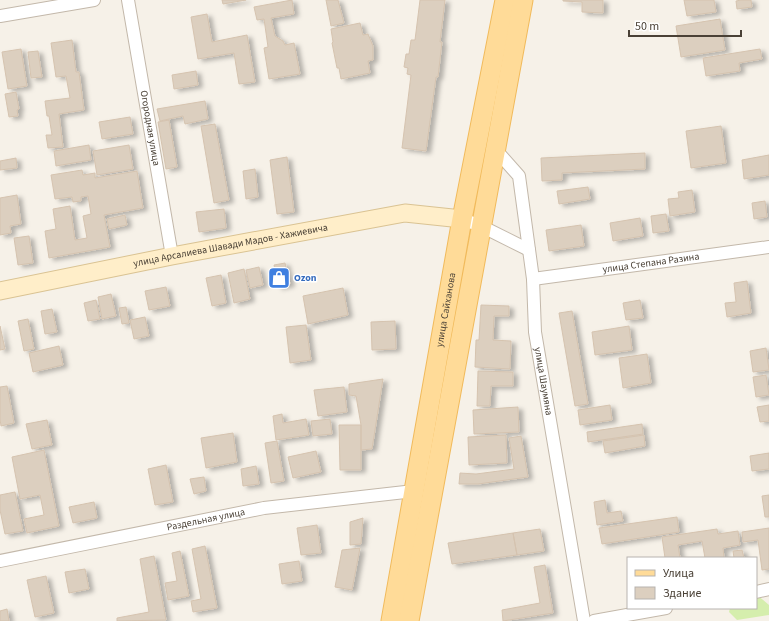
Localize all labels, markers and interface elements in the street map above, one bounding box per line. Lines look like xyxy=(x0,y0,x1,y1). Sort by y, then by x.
scale bar xyxy=(629,12,741,38)
text: 50 m xyxy=(635,18,659,35)
street label: Огородная улица xyxy=(137,89,163,167)
street label: улица Арсалиева Шавади Мадов - Хажиевича xyxy=(132,220,329,271)
street label: улица Степана Разина xyxy=(602,250,700,277)
shop icon: Ozon xyxy=(266,265,292,291)
place label: Ozon xyxy=(294,271,317,285)
street label: улица Сайханова xyxy=(433,272,459,348)
street label: улица Шаумяна xyxy=(531,346,556,416)
street label: Раздельная улица xyxy=(166,505,246,534)
legend xyxy=(627,557,757,609)
text: Улица xyxy=(663,565,694,582)
text: Здание xyxy=(663,585,702,602)

